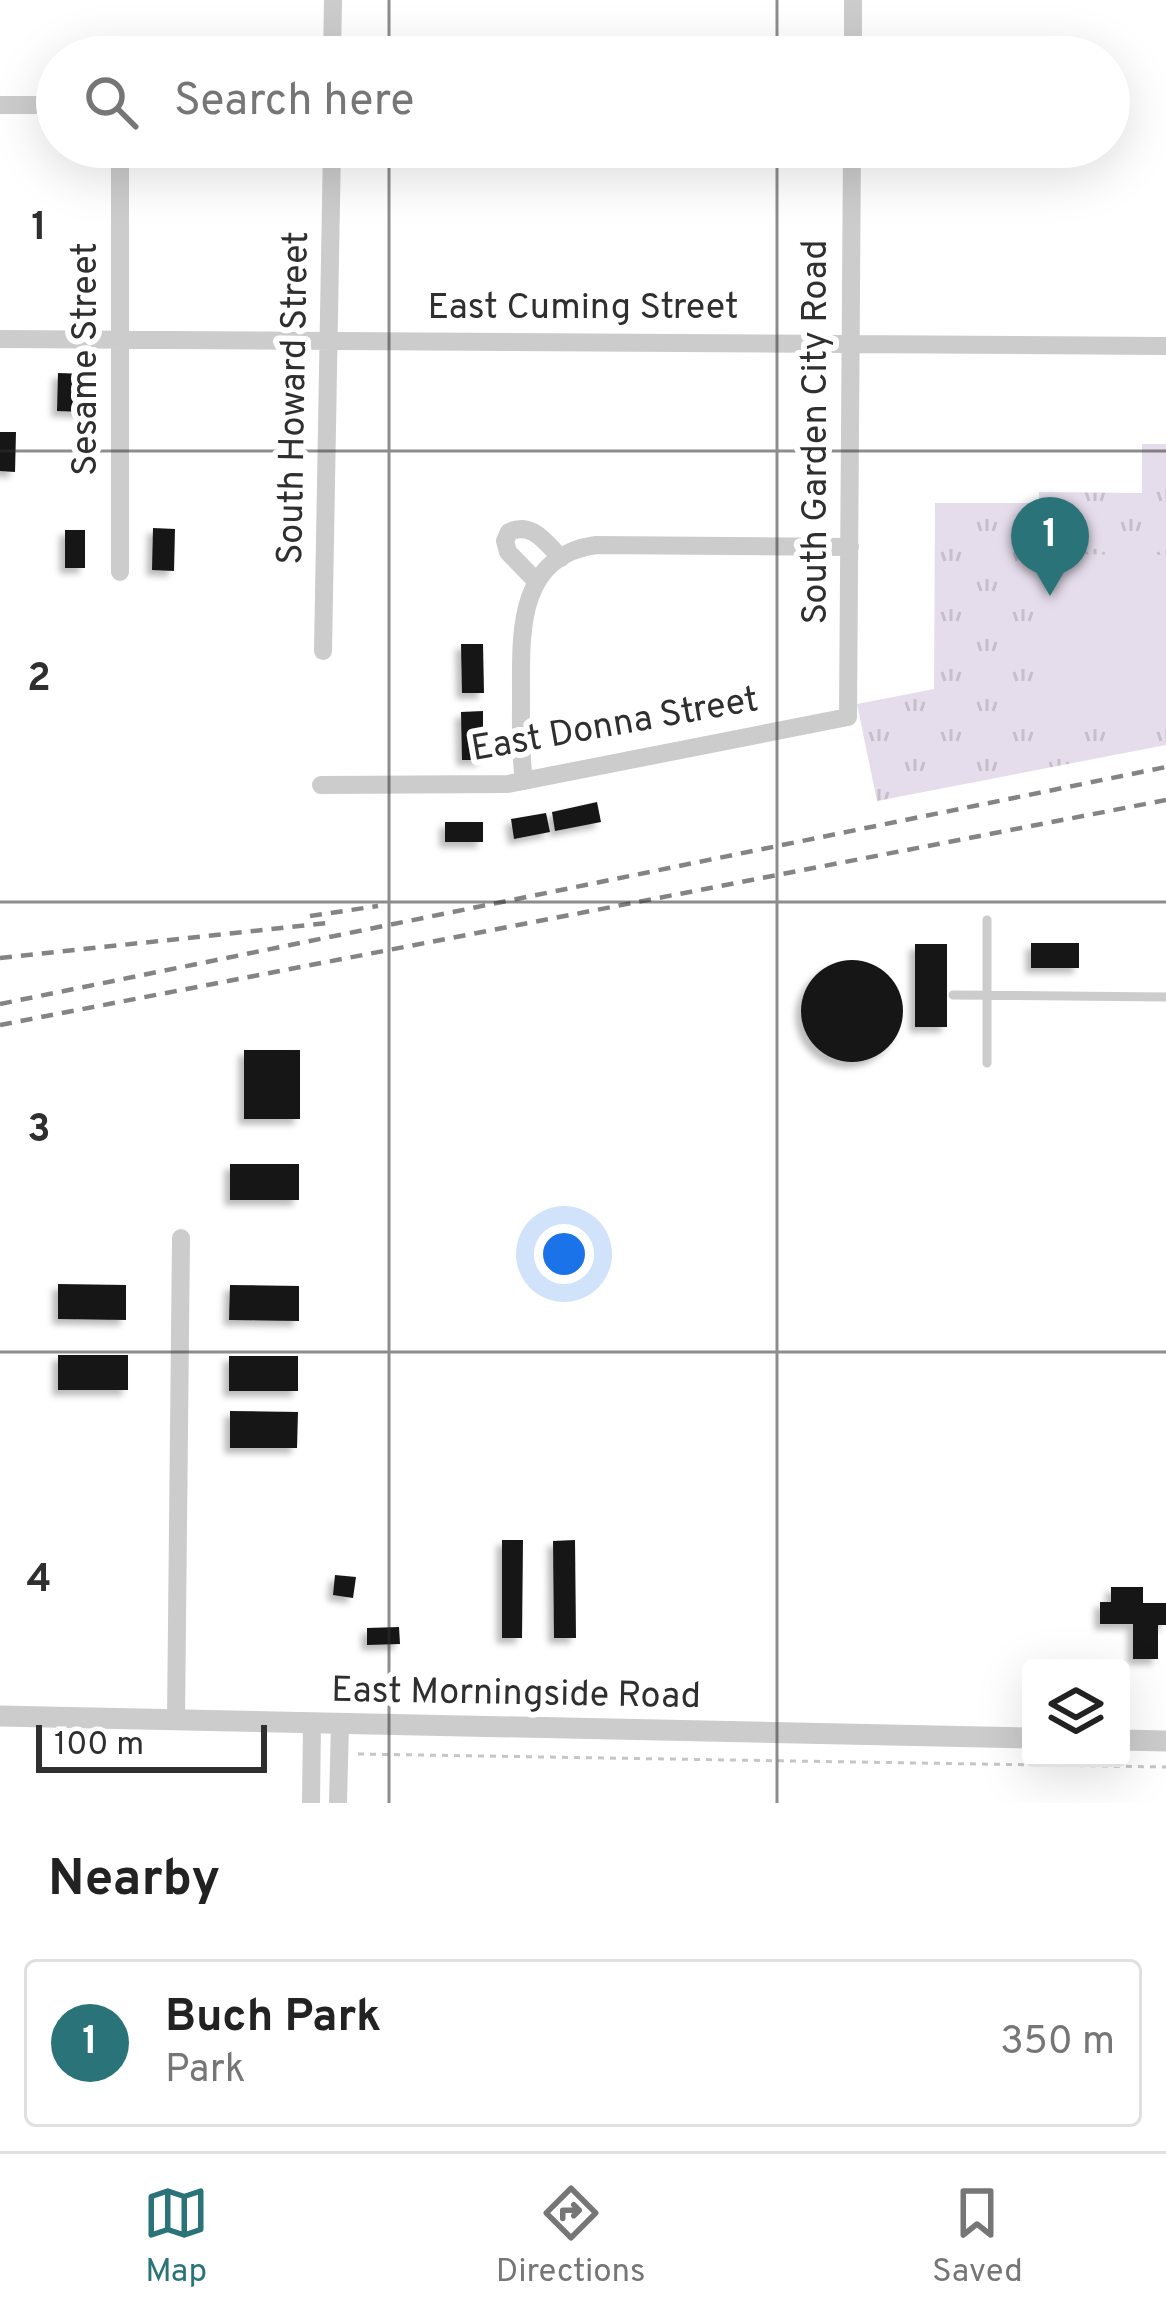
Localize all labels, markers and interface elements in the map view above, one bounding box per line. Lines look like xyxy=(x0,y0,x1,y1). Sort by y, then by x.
search box xyxy=(36,36,1130,168)
icon: search xyxy=(78,69,144,135)
text: Search here xyxy=(174,74,414,131)
text: 1 xyxy=(31,205,47,254)
street label: South Howard Street xyxy=(269,231,321,565)
street label: South Garden City Road xyxy=(794,239,840,625)
street label: Sesame Street xyxy=(64,242,110,476)
street label: East Cuming Street xyxy=(427,286,739,332)
pin: 1 xyxy=(1011,497,1089,596)
text: 2 xyxy=(27,656,51,705)
street label: East Donna Street xyxy=(468,678,762,774)
text: 3 xyxy=(27,1107,51,1156)
your location xyxy=(534,1224,594,1284)
text: 4 xyxy=(26,1557,52,1606)
map controls xyxy=(1022,1659,1130,1767)
button: layers xyxy=(1022,1659,1130,1767)
street label: East Morningside Road xyxy=(331,1669,701,1721)
scale bar xyxy=(36,1719,267,1772)
text: 100 m xyxy=(54,1725,144,1767)
text: Nearby xyxy=(48,1849,220,1914)
text: Buch Park xyxy=(165,1990,381,2047)
text: 1 xyxy=(82,2019,98,2068)
text: 350 m xyxy=(1000,2019,1115,2068)
text: Park xyxy=(165,2047,246,2096)
tab: Map xyxy=(143,2180,209,2294)
tab: Directions xyxy=(496,2180,646,2294)
tab: Saved xyxy=(932,2180,1023,2294)

